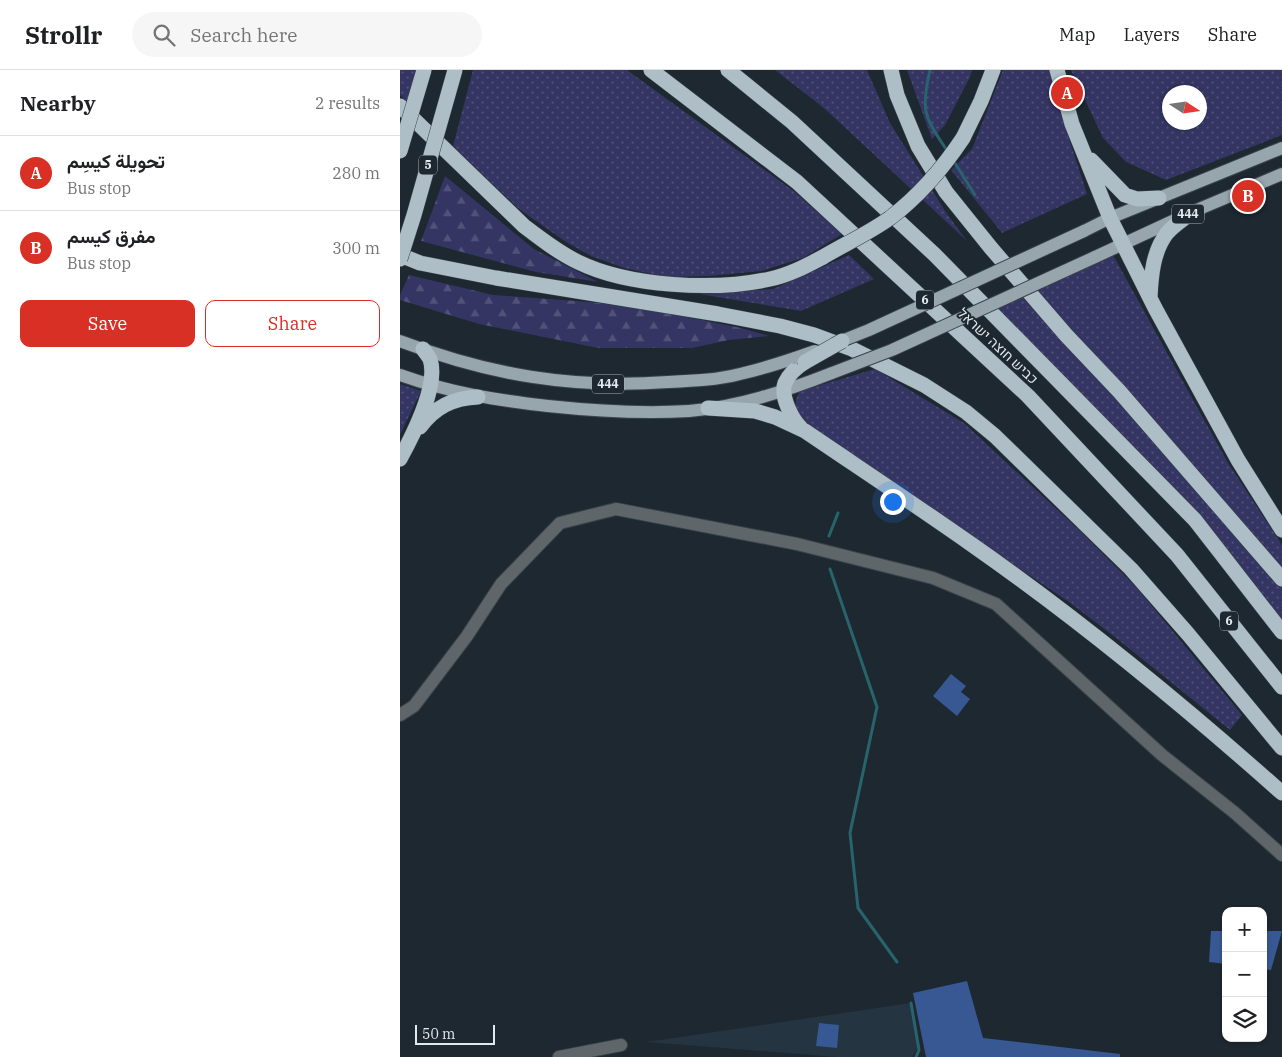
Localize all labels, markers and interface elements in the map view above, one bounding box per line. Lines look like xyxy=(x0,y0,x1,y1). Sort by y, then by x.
search box xyxy=(132,12,482,57)
text: Strollr xyxy=(25,19,102,51)
icon: search xyxy=(150,21,178,49)
text: Search here xyxy=(190,23,297,47)
text: Map xyxy=(1059,23,1096,46)
text: Layers xyxy=(1124,23,1180,46)
text: Share xyxy=(1208,23,1257,46)
pin: A xyxy=(1051,74,1083,112)
north arrow xyxy=(1162,85,1207,130)
text: Nearby xyxy=(20,89,96,117)
text: 2 results xyxy=(315,93,380,113)
text: تحويلة كيسِم xyxy=(67,149,165,173)
road number: 5 xyxy=(419,156,437,174)
text: A xyxy=(30,163,42,183)
text: 280 m xyxy=(332,163,380,183)
pin: B xyxy=(1232,177,1264,215)
text: Bus stop xyxy=(67,178,131,198)
road number: 444 xyxy=(1172,204,1204,224)
text: مفرق كيسم xyxy=(67,224,155,248)
text: B xyxy=(30,238,42,258)
text: 300 m xyxy=(332,238,380,258)
text: Bus stop xyxy=(67,253,131,273)
road number: 6 xyxy=(916,290,934,310)
button: Save xyxy=(20,300,195,347)
button: Share xyxy=(205,300,380,347)
street label: כביש חוצה ישראל xyxy=(954,304,1042,388)
road number: 444 xyxy=(592,374,624,394)
your location xyxy=(880,489,906,515)
road number: 6 xyxy=(1220,612,1238,630)
map controls xyxy=(1222,907,1267,1042)
button: + xyxy=(1222,907,1267,952)
button: − xyxy=(1222,952,1267,997)
button: layers xyxy=(1222,997,1267,1042)
scale bar xyxy=(415,1022,495,1045)
text: 50 m xyxy=(422,1025,455,1043)

